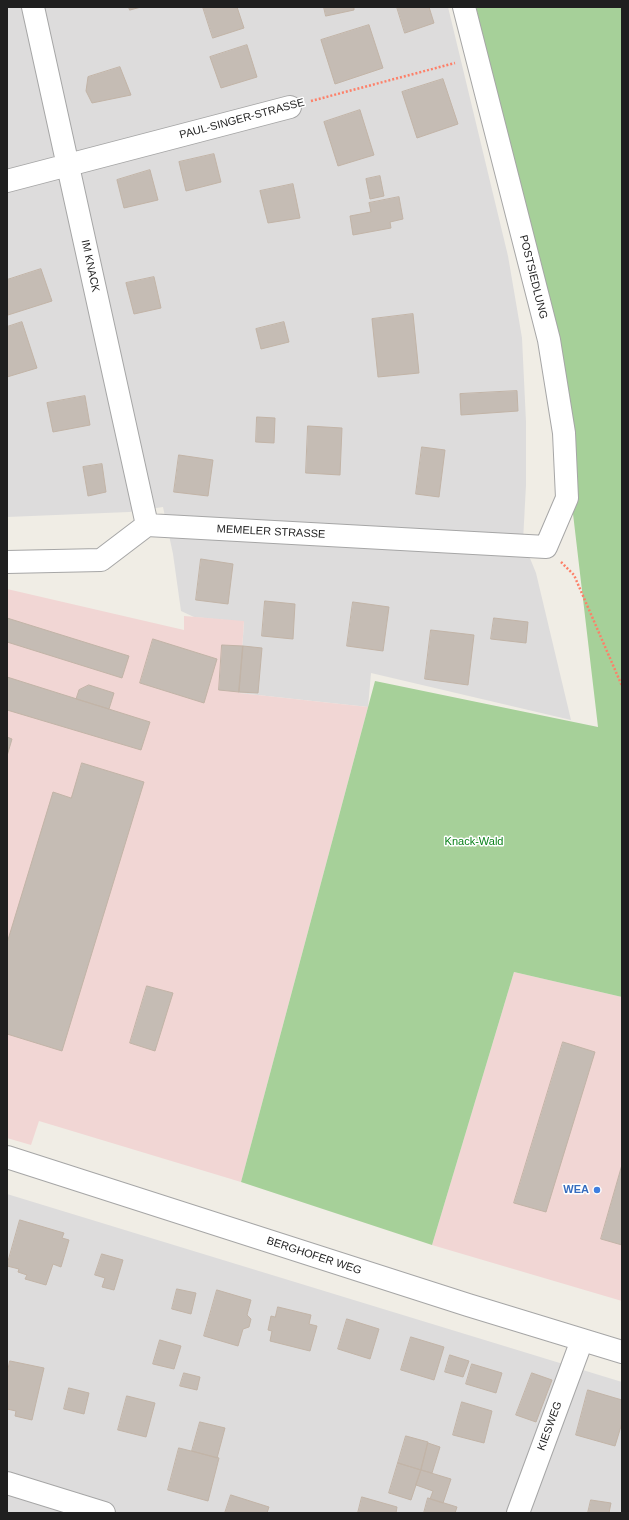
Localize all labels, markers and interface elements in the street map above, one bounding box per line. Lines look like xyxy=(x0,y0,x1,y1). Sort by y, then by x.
street label: PAUL-SINGER-STRASSE xyxy=(178,96,306,142)
street label: POSTSIEDLUNG xyxy=(516,234,550,320)
street label: IM KNACK xyxy=(78,239,102,293)
street label: MEMELER STRASSE xyxy=(216,523,326,541)
park label: Knack-Wald xyxy=(445,835,503,849)
place label: WEA xyxy=(563,1183,589,1197)
marker: WEA xyxy=(592,1185,602,1195)
street label: BERGHOFER WEG xyxy=(265,1234,363,1278)
street label: KIESWEG xyxy=(535,1400,565,1452)

